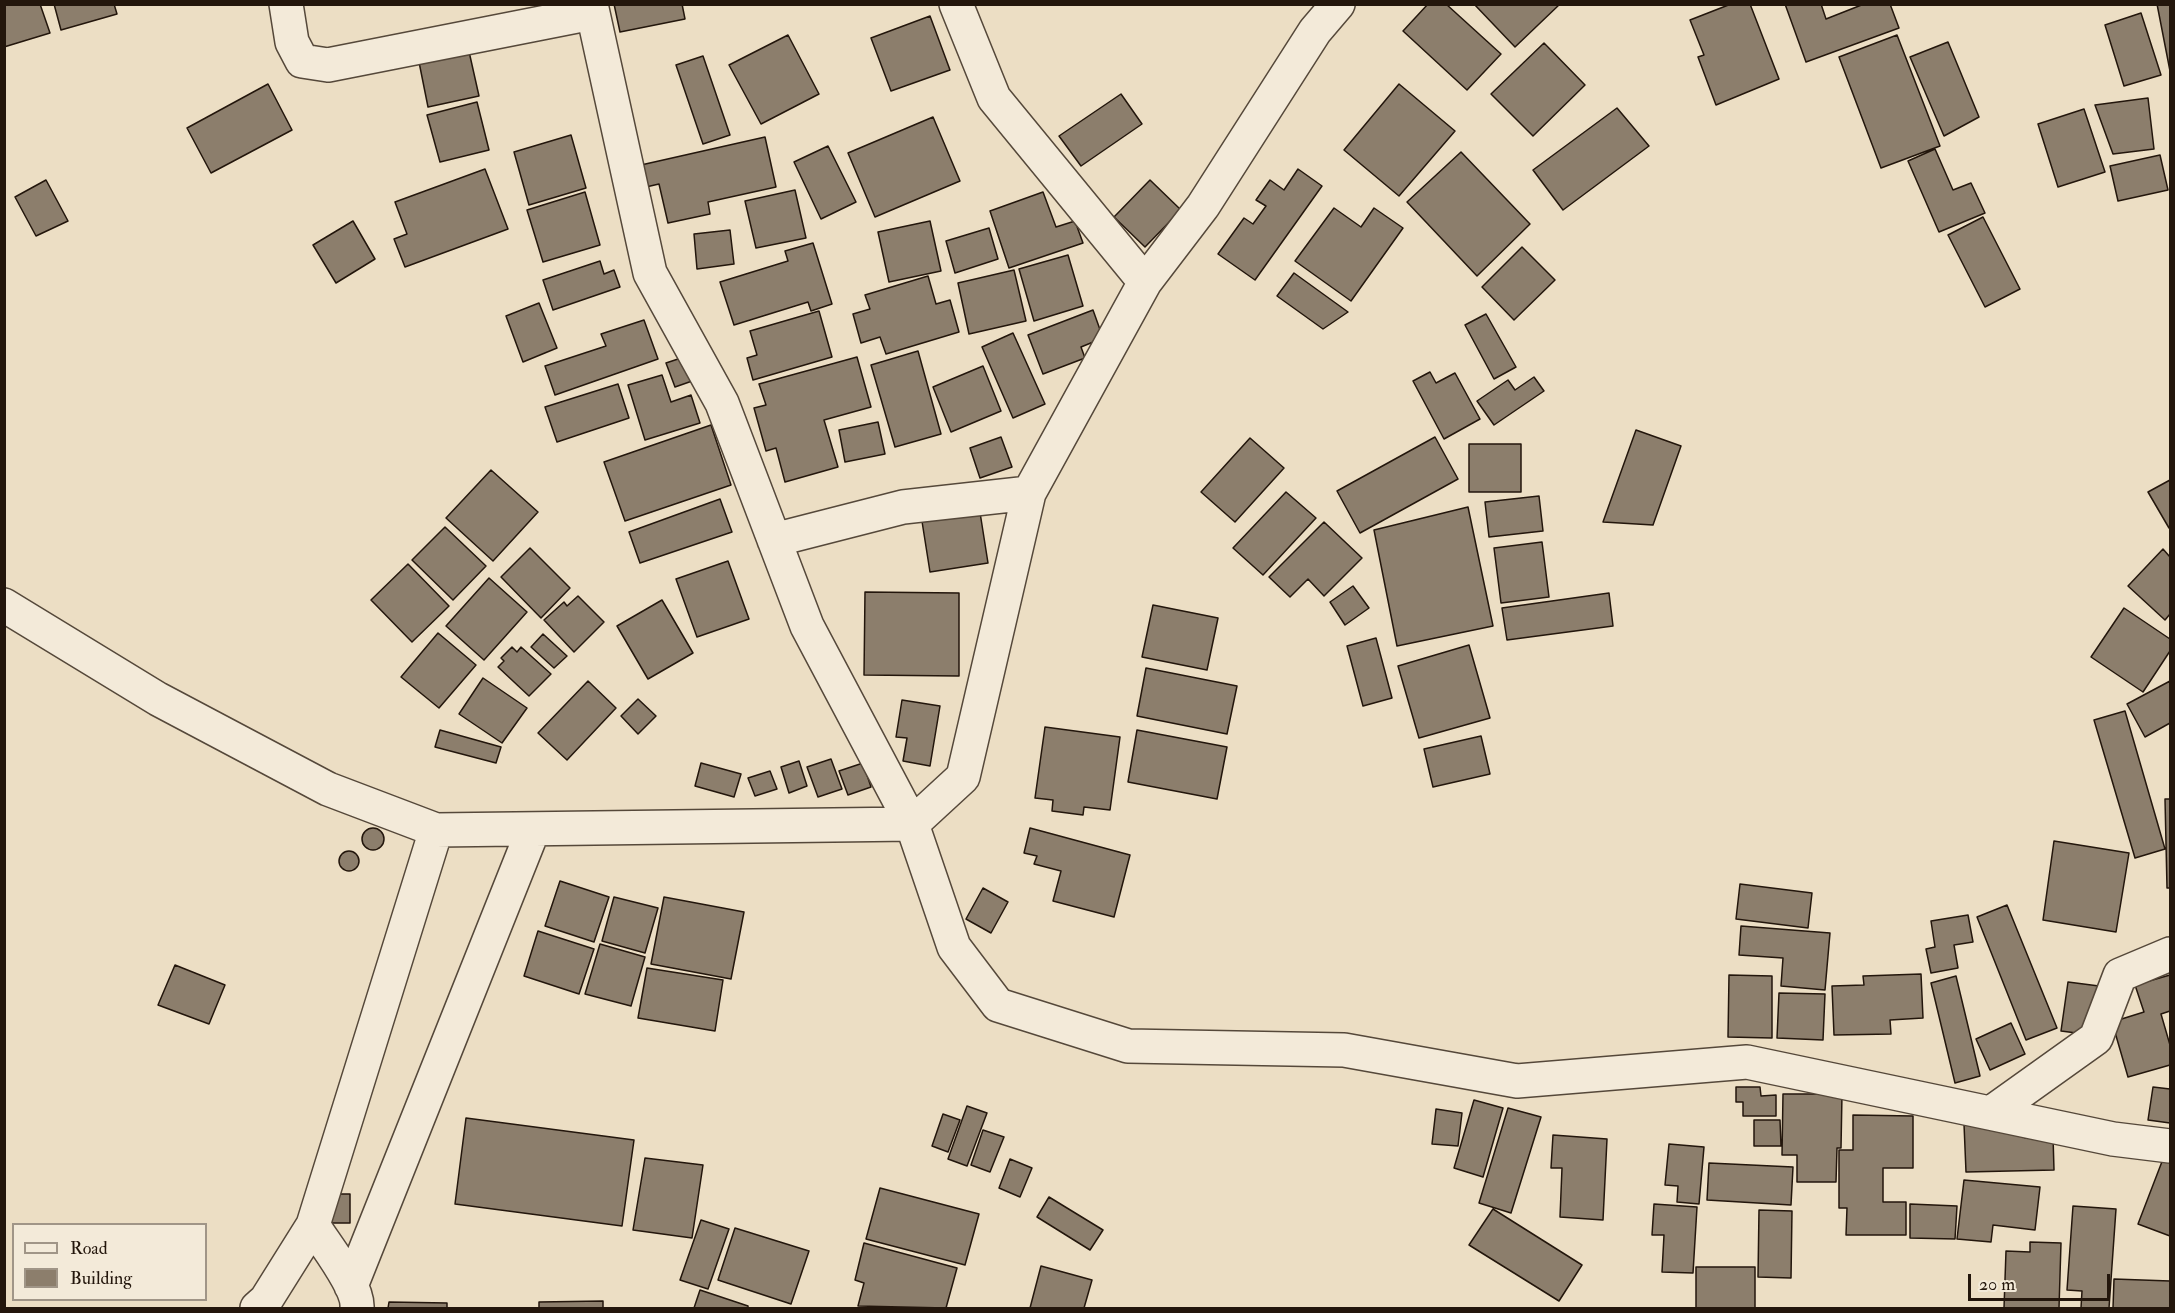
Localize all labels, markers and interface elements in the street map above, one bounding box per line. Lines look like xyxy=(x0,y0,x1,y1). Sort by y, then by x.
legend xyxy=(12,1223,207,1301)
text: Road xyxy=(70,1237,108,1260)
scale bar xyxy=(1971,1262,2114,1300)
text: Building xyxy=(70,1267,132,1290)
text: 20 m xyxy=(1979,1273,2015,1296)

